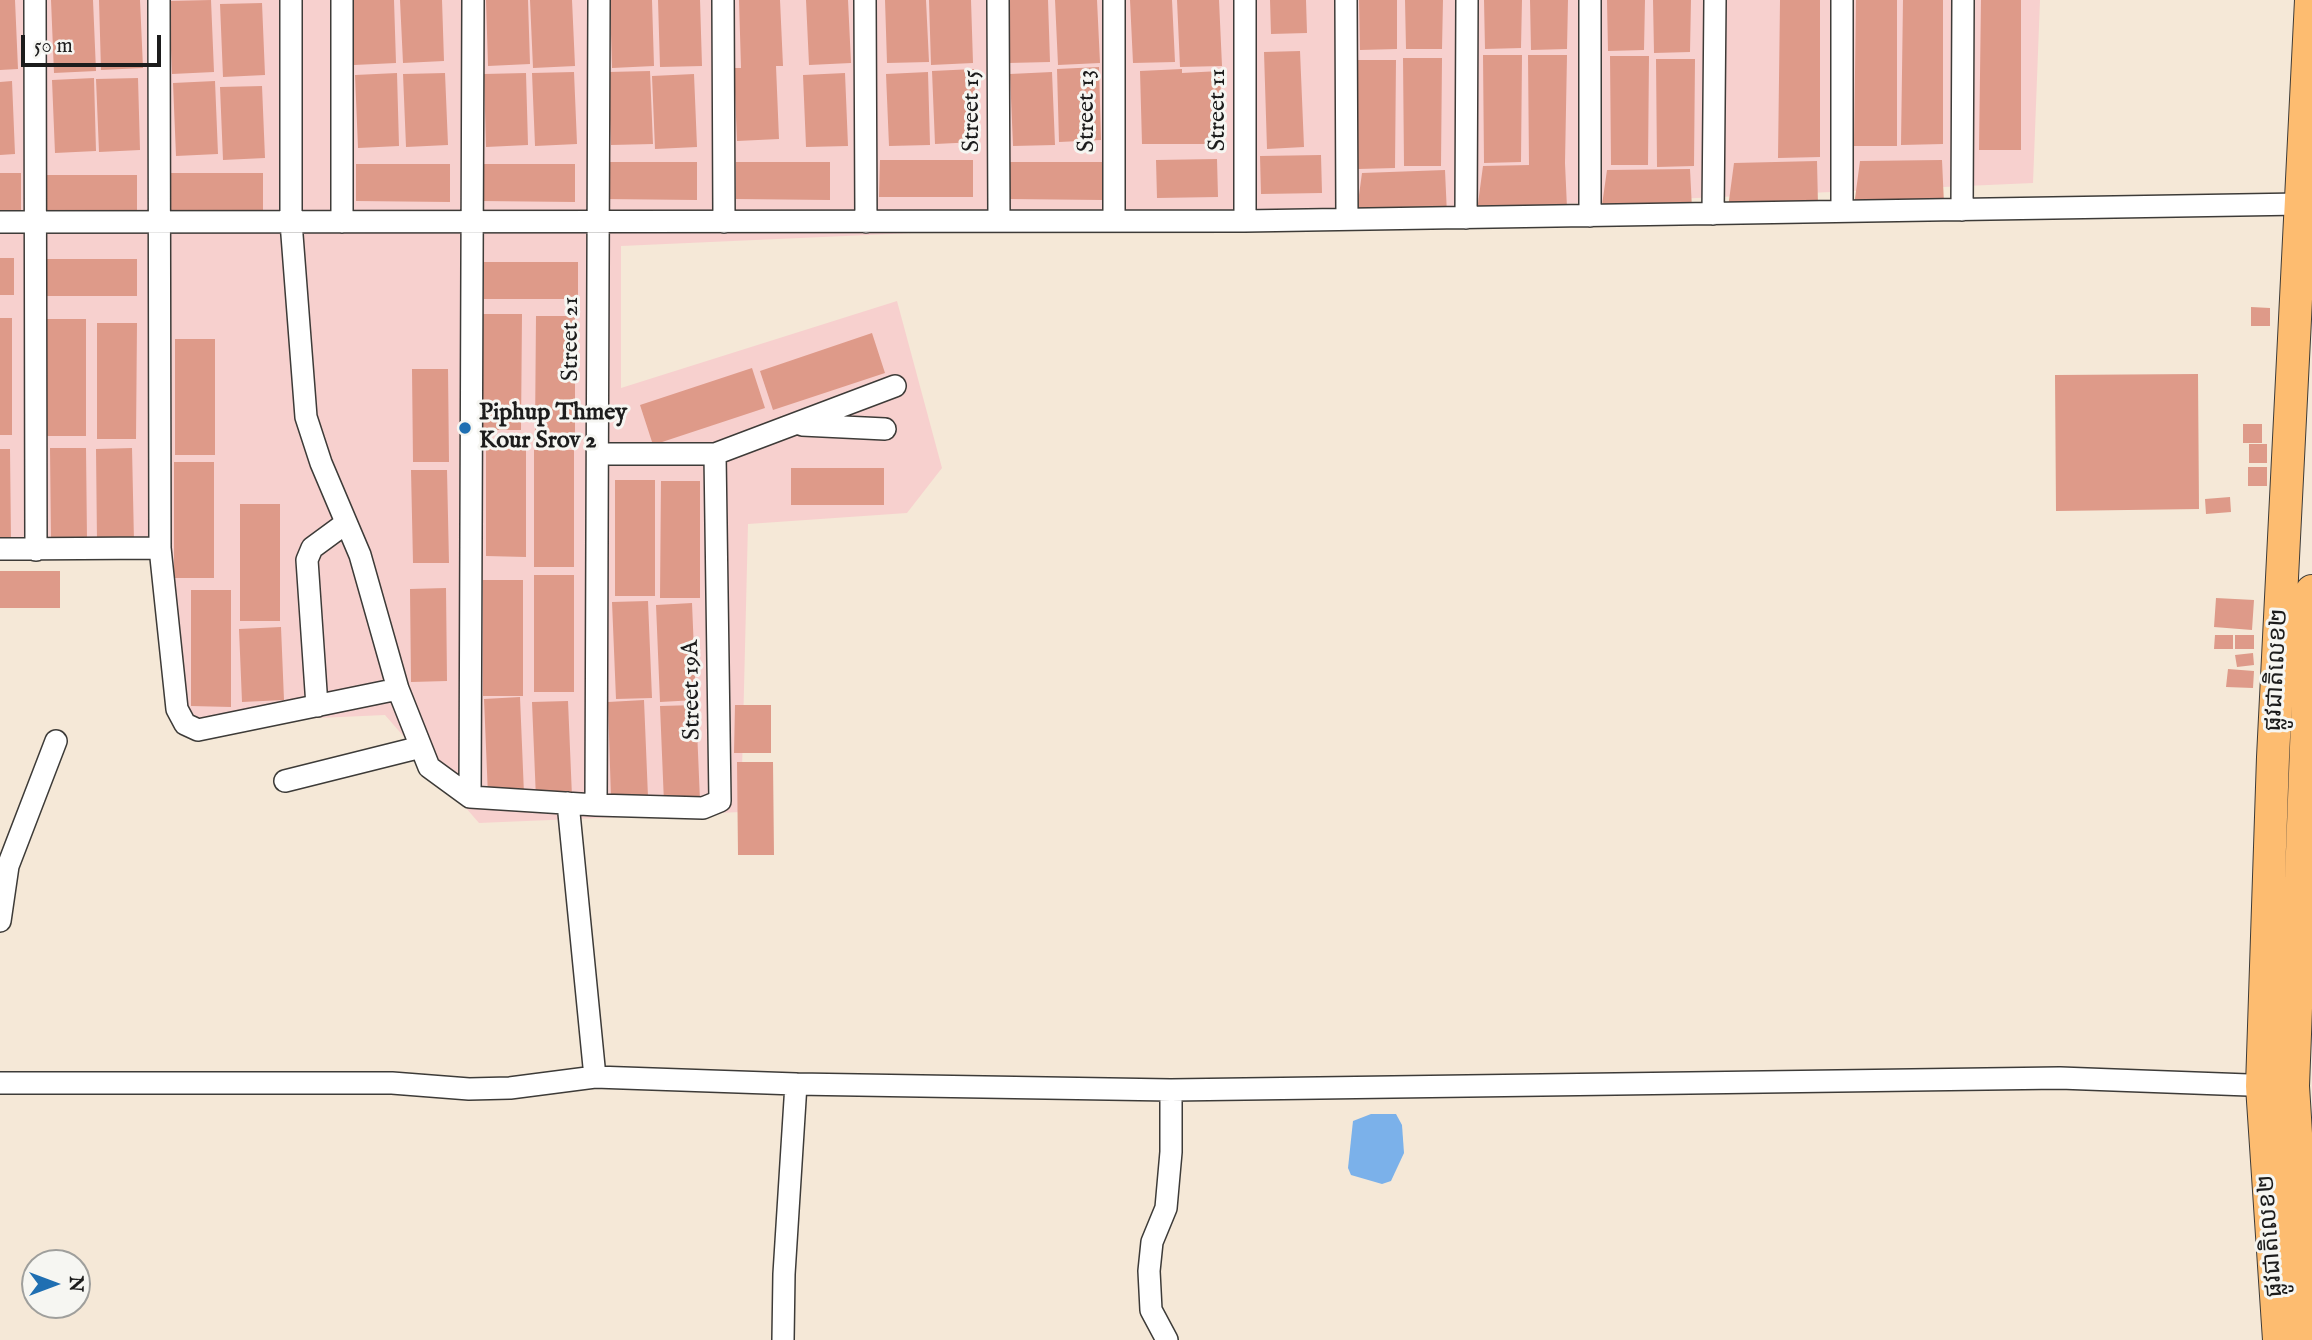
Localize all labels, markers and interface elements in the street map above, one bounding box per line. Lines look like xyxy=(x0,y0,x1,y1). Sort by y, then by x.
scale bar xyxy=(24,21,164,65)
text: 50 m xyxy=(34,33,73,60)
street label: Street 11 xyxy=(1205,69,1233,151)
street label: Street 15 xyxy=(959,70,987,152)
street label: Street 13 xyxy=(1074,70,1102,152)
street label: Street 21 xyxy=(558,296,586,382)
place label: Piphup Thmey Kour Srov 2 xyxy=(479,400,627,456)
marker: Piphup Thmey Kour Srov 2 xyxy=(457,420,473,436)
street label: ផ្លូវជាតិលេខ២ xyxy=(2260,608,2296,732)
street label: Street 19A xyxy=(678,640,708,740)
street label: ផ្លូវជាតិលេខ២ xyxy=(2253,1174,2291,1298)
north arrow xyxy=(21,1249,91,1319)
text: N xyxy=(63,1276,87,1292)

